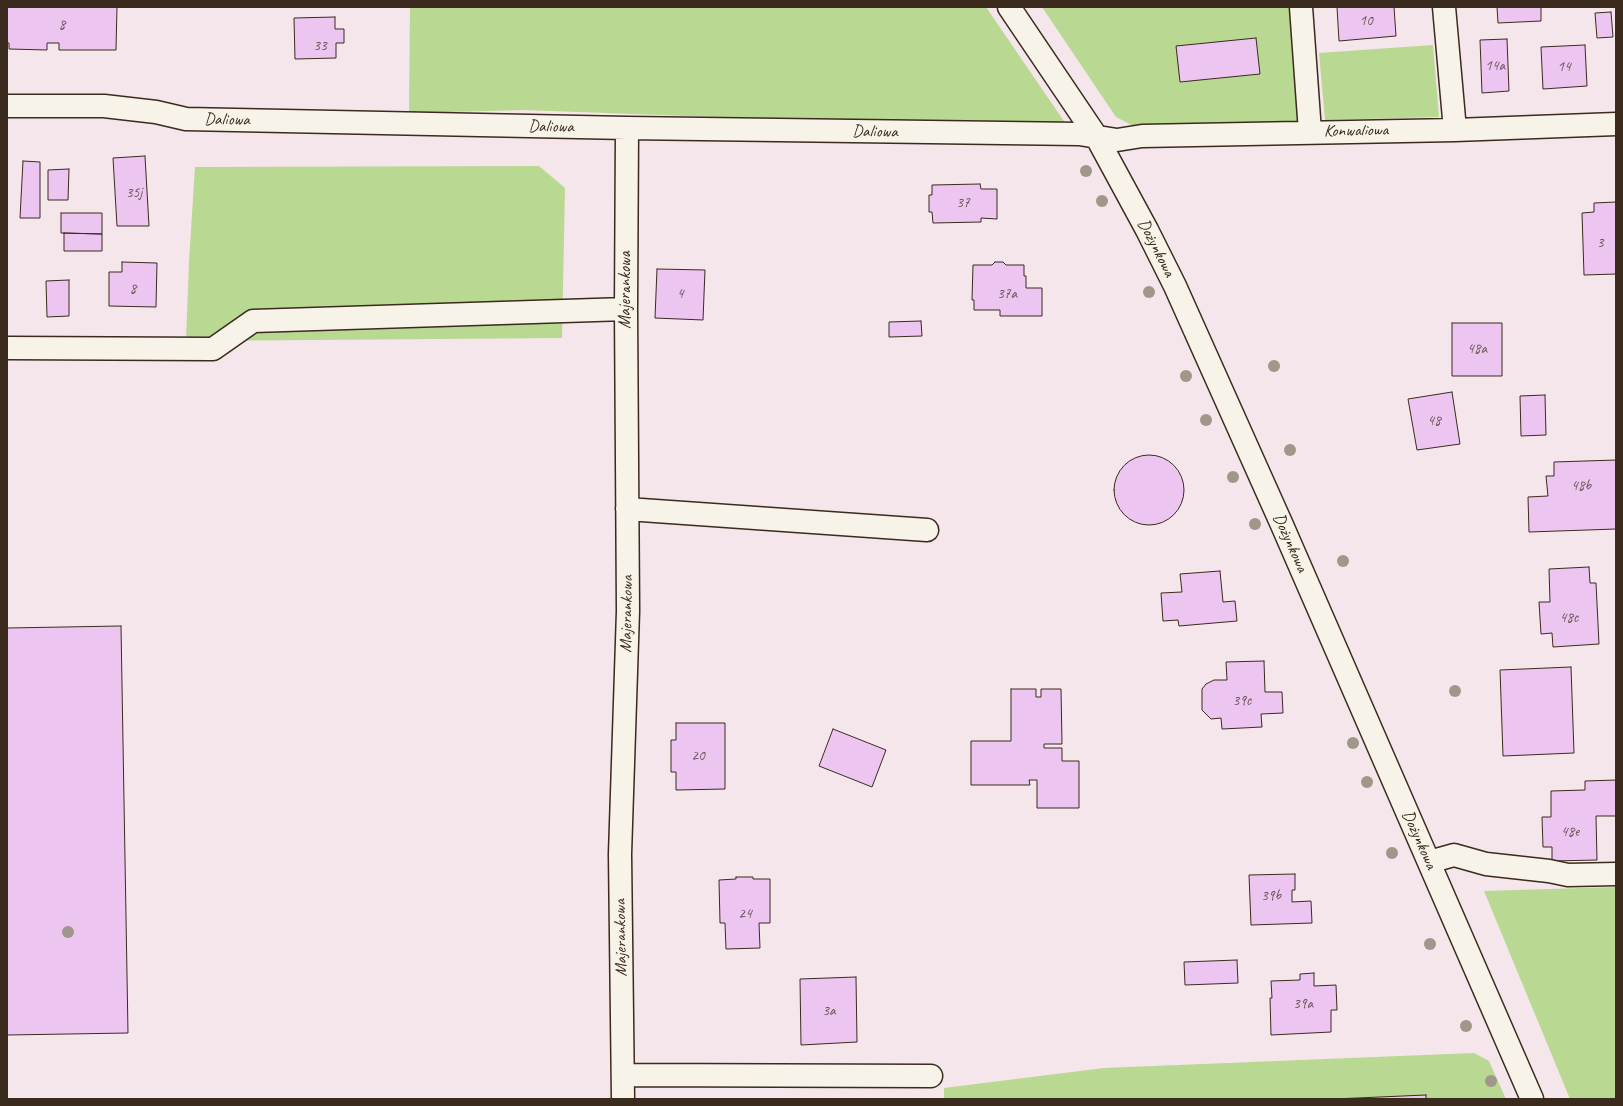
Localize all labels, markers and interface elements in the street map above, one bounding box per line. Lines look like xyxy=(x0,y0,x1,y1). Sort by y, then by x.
house number: 10 xyxy=(1359,12,1373,30)
house number: 8 xyxy=(59,16,65,34)
house number: 33 xyxy=(313,37,327,55)
house number: 14a xyxy=(1485,57,1505,75)
house number: 14 xyxy=(1557,58,1571,76)
street label: Daliowa xyxy=(204,109,250,131)
street label: Daliowa xyxy=(528,116,574,138)
street label: Konwaliowa xyxy=(1324,120,1388,142)
street label: Daliowa xyxy=(852,121,898,143)
house number: 35j xyxy=(126,184,142,202)
house number: 37 xyxy=(956,194,970,212)
street label: Dożynkowa xyxy=(1133,216,1179,280)
house number: 3 xyxy=(1597,234,1603,252)
street label: Majerankowa xyxy=(616,251,636,329)
house number: 8 xyxy=(130,280,136,298)
house number: 4 xyxy=(677,285,683,303)
house number: 37a xyxy=(997,285,1017,303)
house number: 48a xyxy=(1467,340,1487,358)
house number: 48 xyxy=(1427,412,1441,430)
house number: 48b xyxy=(1571,477,1591,495)
street label: Dożynkowa xyxy=(1268,510,1312,576)
street label: Majerankowa xyxy=(616,575,638,653)
house number: 48c xyxy=(1560,609,1578,627)
house number: 39c xyxy=(1233,692,1251,710)
house number: 20 xyxy=(691,747,705,765)
street label: Dożynkowa xyxy=(1397,807,1441,873)
house number: 48e xyxy=(1561,823,1579,841)
house number: 39b xyxy=(1261,887,1281,905)
street label: Majerankowa xyxy=(610,899,632,977)
house number: 24 xyxy=(738,905,752,923)
house number: 39a xyxy=(1293,995,1313,1013)
house number: 3a xyxy=(822,1002,836,1020)

